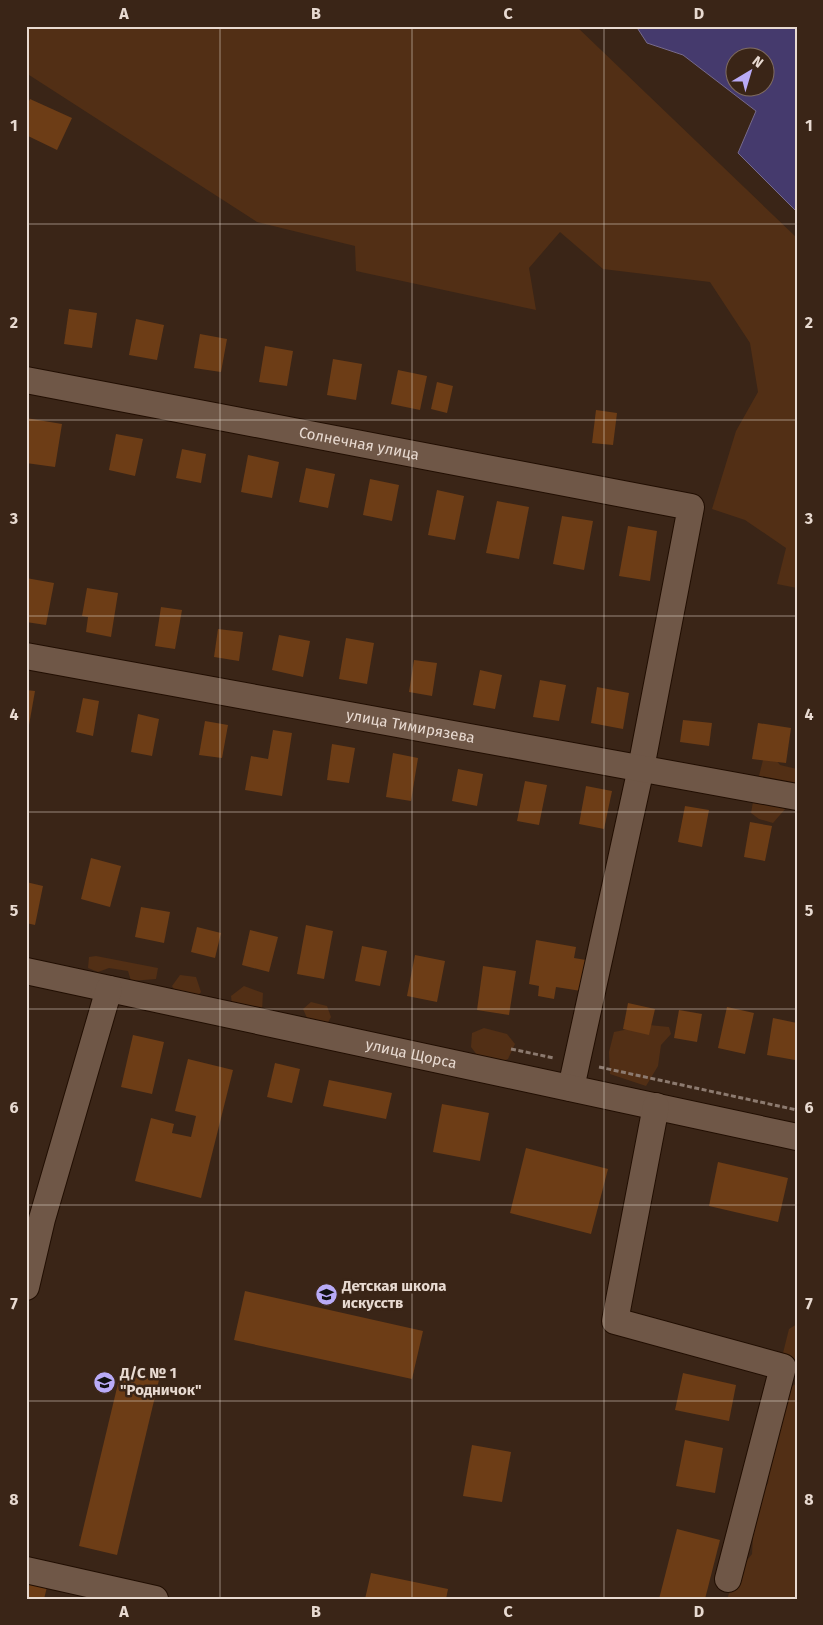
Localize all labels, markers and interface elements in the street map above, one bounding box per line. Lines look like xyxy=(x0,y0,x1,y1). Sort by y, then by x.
text: A xyxy=(118,4,129,23)
text: B xyxy=(311,4,321,23)
text: C xyxy=(503,4,513,23)
text: D xyxy=(694,4,704,23)
north arrow xyxy=(726,48,776,98)
text: N xyxy=(749,53,767,72)
text: 1 xyxy=(10,116,18,135)
text: 1 xyxy=(805,116,813,135)
text: 2 xyxy=(10,313,18,332)
text: 2 xyxy=(805,313,813,332)
street label: Солнечная улица xyxy=(297,423,421,464)
text: 3 xyxy=(9,509,18,528)
text: 3 xyxy=(804,509,813,528)
text: 4 xyxy=(9,705,19,724)
text: 4 xyxy=(804,705,814,724)
street label: улица Тимирязева xyxy=(345,706,476,747)
text: 5 xyxy=(10,901,19,920)
text: 5 xyxy=(805,901,814,920)
street label: улица Щорса xyxy=(364,1035,458,1072)
text: 6 xyxy=(9,1098,19,1117)
text: 6 xyxy=(804,1098,814,1117)
place label: Детская школа искусств xyxy=(341,1277,447,1312)
school or university icon: Детская школа искусств xyxy=(314,1283,338,1307)
text: 7 xyxy=(10,1294,18,1313)
text: 7 xyxy=(805,1294,813,1313)
place label: Д/С № 1 "Родничок" xyxy=(119,1364,202,1399)
school or university icon: Д/С № 1 "Родничок" xyxy=(92,1370,116,1394)
text: 8 xyxy=(9,1490,19,1509)
text: 8 xyxy=(804,1490,814,1509)
text: A xyxy=(118,1602,129,1621)
text: B xyxy=(311,1602,321,1621)
text: C xyxy=(503,1602,513,1621)
text: D xyxy=(694,1602,704,1621)

